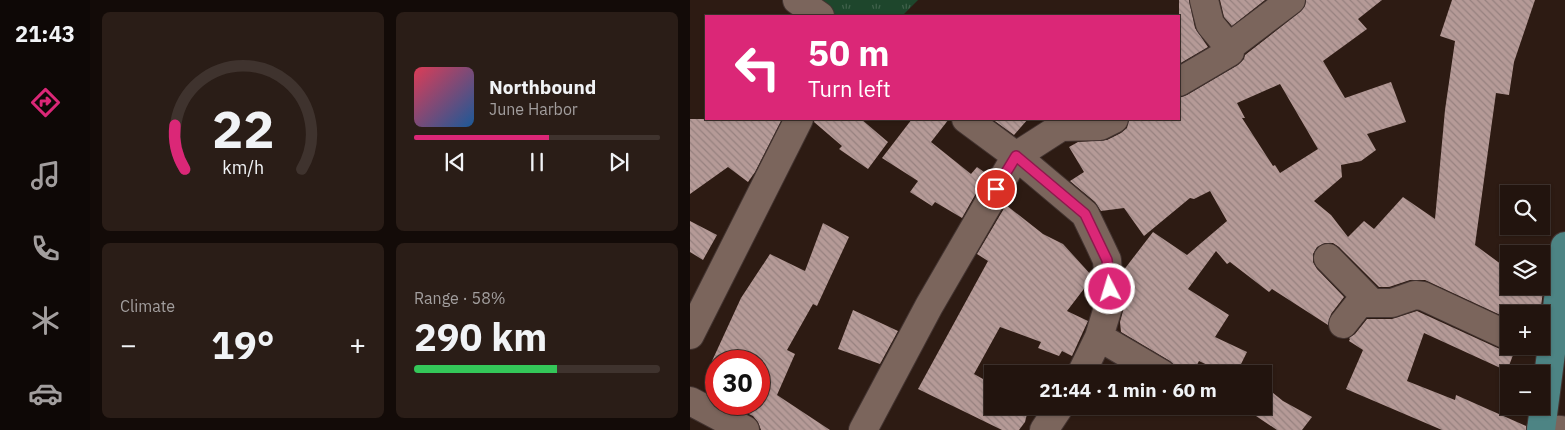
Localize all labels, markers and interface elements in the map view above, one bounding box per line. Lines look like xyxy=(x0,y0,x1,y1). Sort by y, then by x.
text: 21:43 xyxy=(15,19,75,48)
text: 50 m xyxy=(808,30,890,76)
icon: left xyxy=(725,35,790,100)
text: Turn left xyxy=(808,74,891,103)
text: Northbound xyxy=(489,75,596,99)
icon: directions xyxy=(28,85,63,120)
text: 22 xyxy=(212,95,274,162)
text: June Harbor xyxy=(489,99,578,119)
icon: previous xyxy=(441,148,469,176)
icon: pause xyxy=(523,148,551,176)
icon: next xyxy=(605,148,633,176)
text: km/h xyxy=(222,156,264,179)
icon: music xyxy=(28,158,63,193)
pin xyxy=(975,168,1017,210)
icon: arrive xyxy=(982,175,1010,203)
map controls xyxy=(1500,185,1550,415)
button: search xyxy=(1500,185,1550,235)
icon: phone xyxy=(28,231,63,266)
button: layers xyxy=(1500,245,1550,295)
position arrow xyxy=(1083,262,1135,314)
text: Range · 58% xyxy=(414,288,506,308)
text: Climate xyxy=(120,296,175,316)
icon: climate xyxy=(28,303,63,338)
button: + xyxy=(1500,305,1550,355)
text: 290 km xyxy=(414,312,547,361)
text: 19° xyxy=(211,320,275,369)
text: − xyxy=(120,326,137,363)
text: + xyxy=(349,326,366,363)
speed limit sign: 30 xyxy=(705,350,770,415)
button: − xyxy=(1500,365,1550,415)
icon: car xyxy=(28,376,63,411)
text: 21:44 · 1 min · 60 m xyxy=(1039,378,1217,402)

